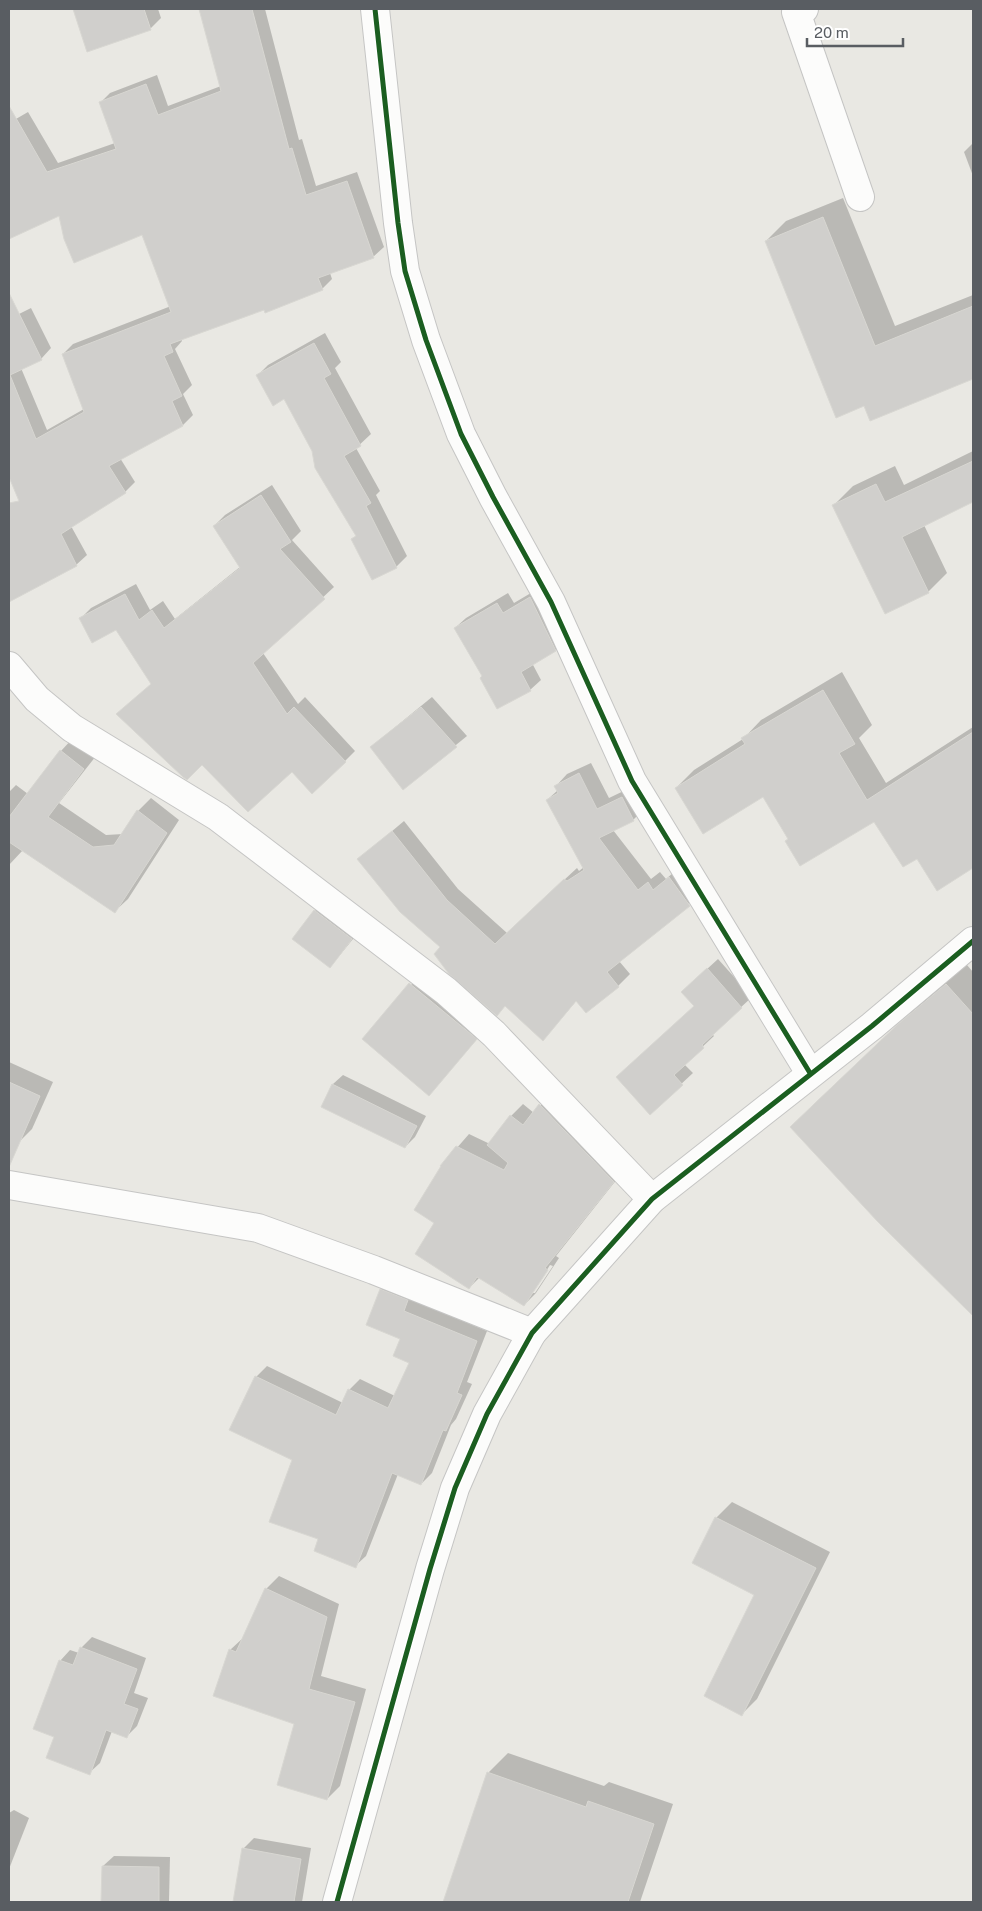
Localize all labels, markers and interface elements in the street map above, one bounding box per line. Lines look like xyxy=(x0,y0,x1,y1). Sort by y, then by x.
scale bar xyxy=(807,15,903,47)
text: 20 m xyxy=(814,24,849,41)

